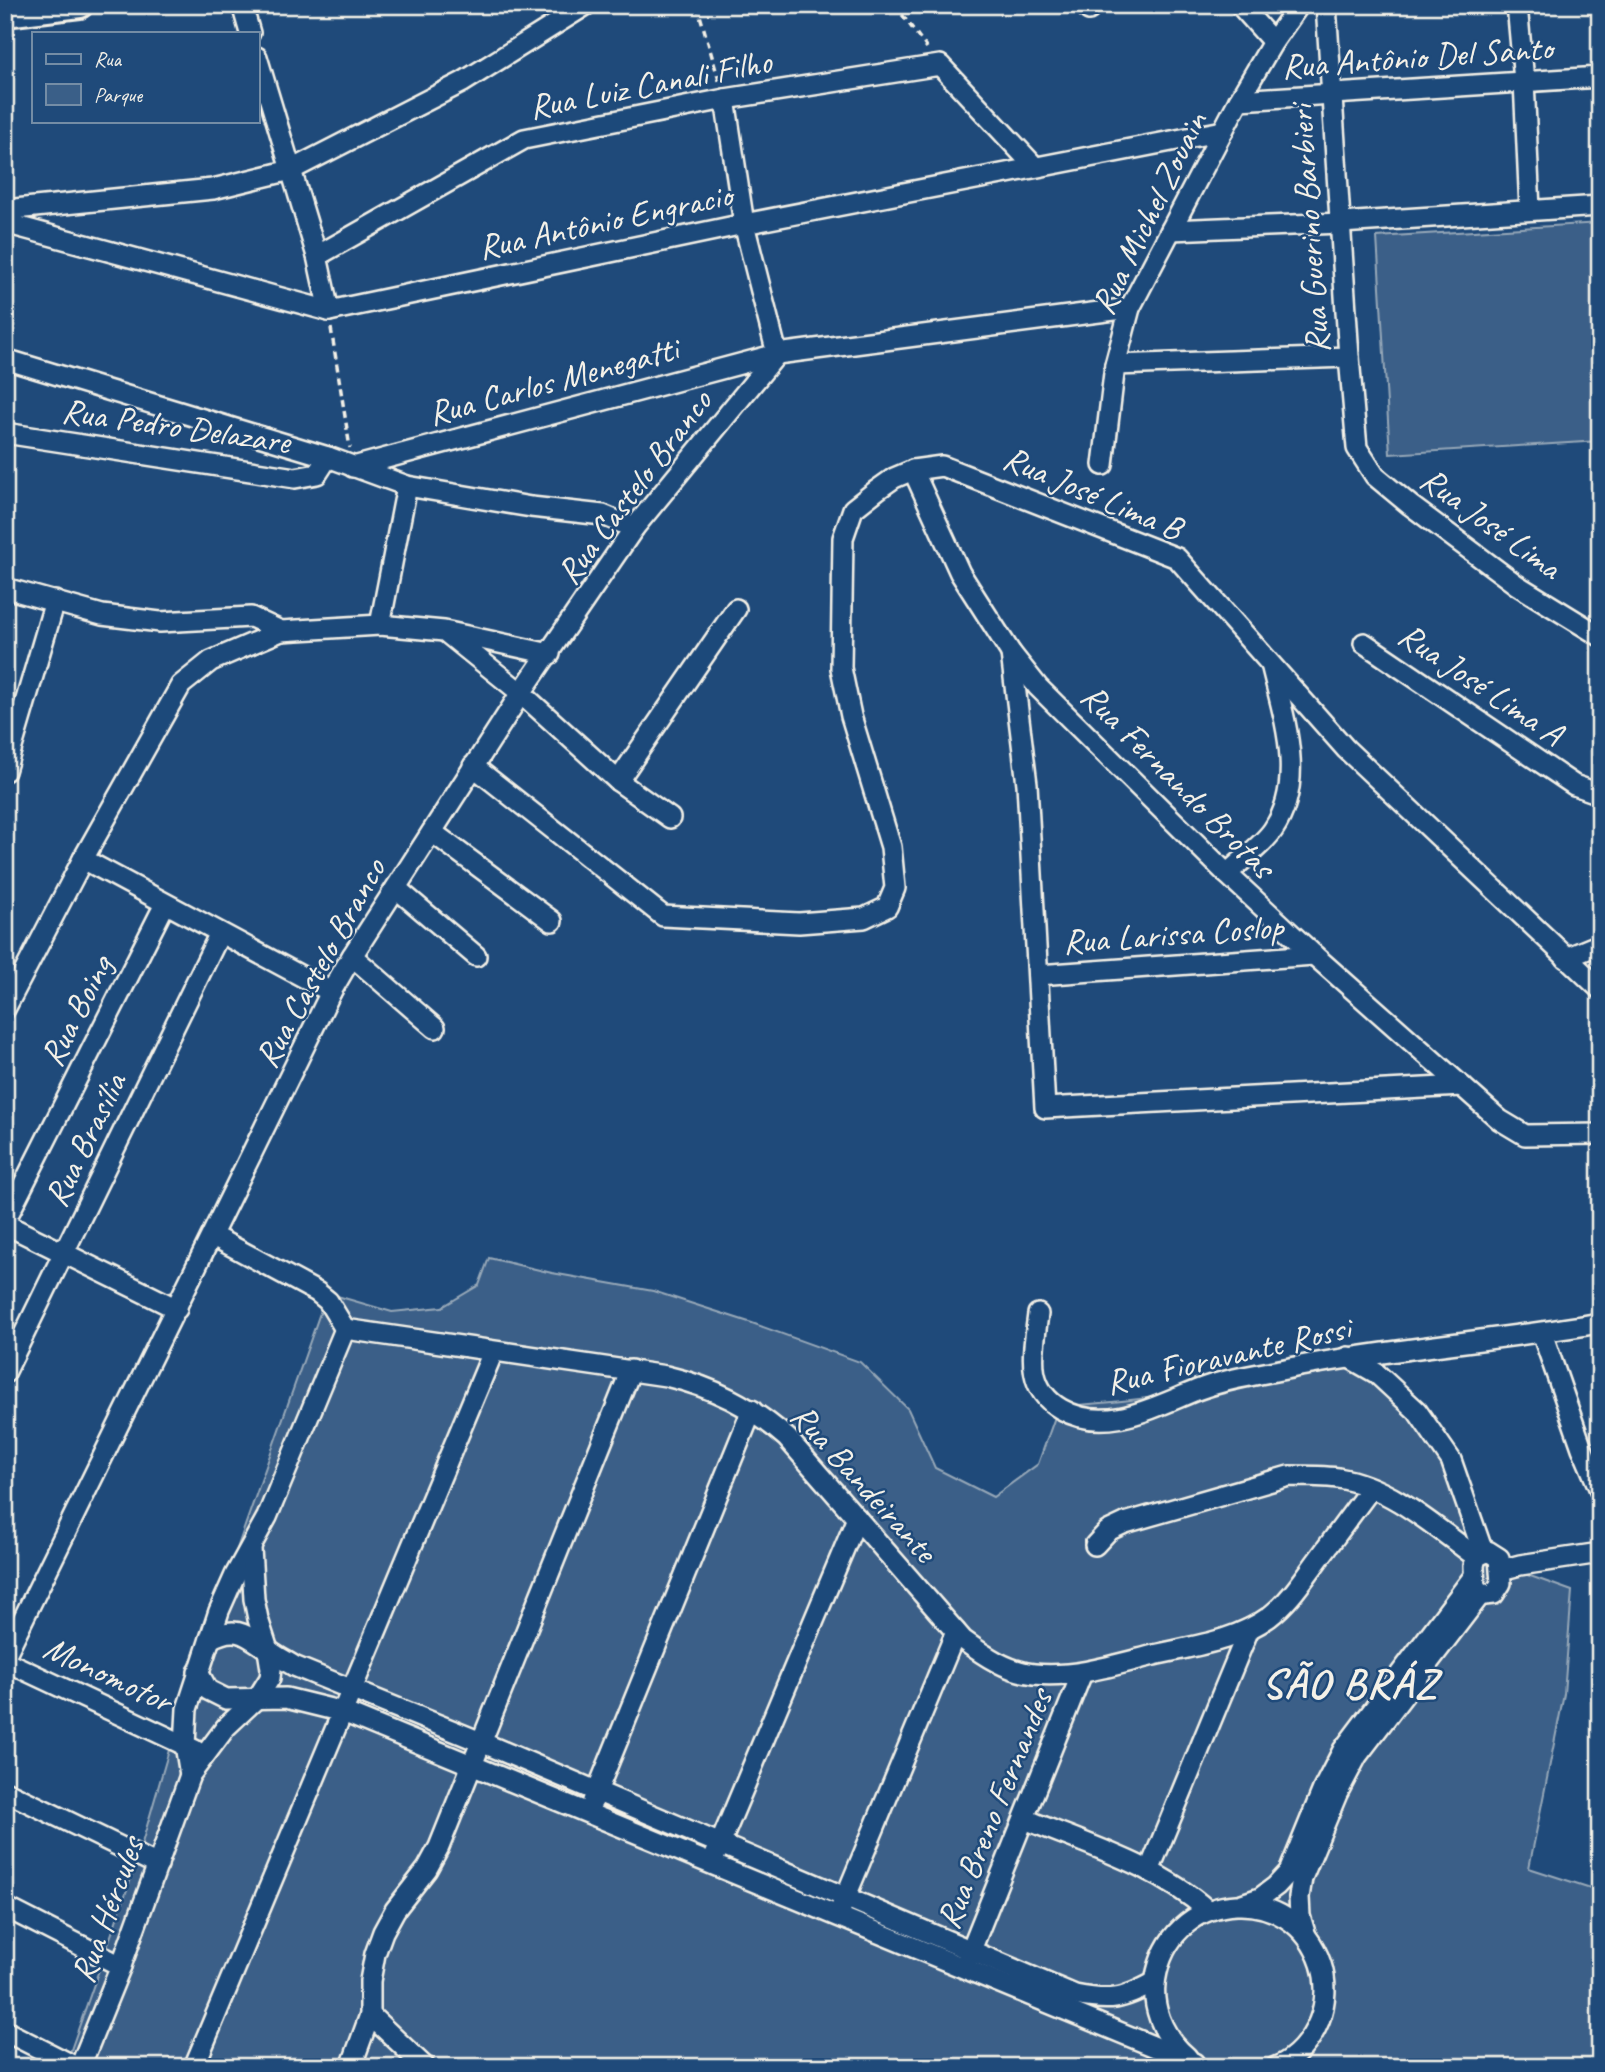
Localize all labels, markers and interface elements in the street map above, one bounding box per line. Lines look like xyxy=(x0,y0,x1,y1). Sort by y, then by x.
street label: Rua Antônio Del Santo xyxy=(1280,25,1557,89)
legend xyxy=(32,32,259,122)
street label: Rua Luiz Canali Filho xyxy=(525,38,776,130)
text: Rua xyxy=(94,46,122,72)
text: Parque xyxy=(94,82,143,108)
street label: Rua Guerino Barbieri xyxy=(1278,99,1340,355)
street label: Rua Michel Zouain xyxy=(1081,103,1218,322)
street label: Rua Antônio Engracio xyxy=(474,171,739,270)
street label: Rua Carlos Menegatti xyxy=(423,325,687,436)
street label: Rua Castelo Branco xyxy=(546,379,723,593)
street label: Rua Pedro Delazare xyxy=(59,388,295,465)
street label: Rua José Lima B xyxy=(997,435,1192,552)
street label: Rua José Lima xyxy=(1412,457,1572,590)
street label: Rua José Lima A xyxy=(1390,612,1573,756)
street label: Rua Fernando Brotas xyxy=(1071,674,1287,890)
street label: Rua Castelo Branco xyxy=(244,849,397,1076)
street label: Rua Larissa Coslop xyxy=(1061,904,1287,964)
street label: Rua Boing xyxy=(29,946,124,1074)
street label: Rua Brasília xyxy=(33,1064,137,1214)
street label: Rua Fioravante Rossi xyxy=(1101,1304,1359,1405)
street label: Rua Bandeirante xyxy=(781,1394,949,1574)
street label: Monomotor xyxy=(37,1625,182,1725)
district label: SÃO BRÁZ xyxy=(1262,1657,1443,1710)
street label: Rua Breno Fernandes xyxy=(925,1680,1064,1935)
street label: Rua Hércules xyxy=(60,1828,155,1989)

